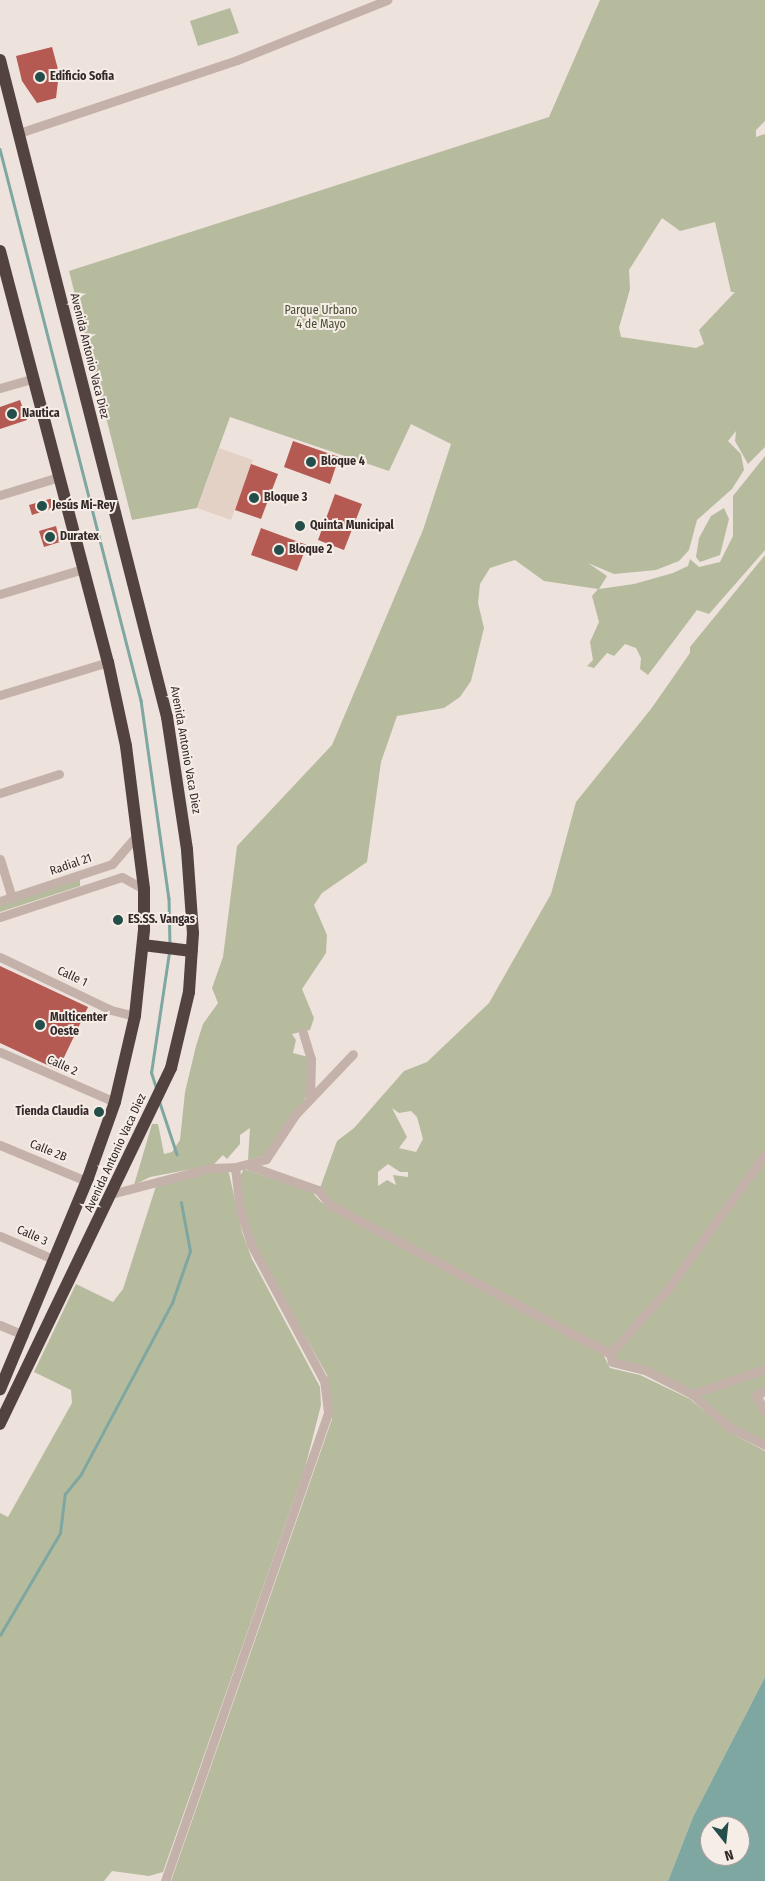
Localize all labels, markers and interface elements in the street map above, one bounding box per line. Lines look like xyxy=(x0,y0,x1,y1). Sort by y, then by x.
place label: Edificio Sofia xyxy=(50,70,114,84)
marker: Edificio Sofia xyxy=(34,71,46,83)
street label: Avenida Antonio Vaca Diez xyxy=(66,292,112,420)
park label: Parque Urbano 4 de Mayo xyxy=(285,304,357,332)
place label: Nautica xyxy=(22,407,60,421)
marker: Nautica xyxy=(6,408,18,420)
place label: Bloque 4 xyxy=(321,455,365,469)
marker: Bloque 4 xyxy=(305,456,317,468)
place label: Bloque 3 xyxy=(264,491,307,505)
marker: Bloque 3 xyxy=(248,492,260,504)
place label: Jesús Mi-Rey xyxy=(52,499,115,513)
marker: Jesús Mi-Rey xyxy=(36,500,48,512)
place label: Quinta Municipal xyxy=(310,519,394,533)
marker: Quinta Municipal xyxy=(294,520,306,532)
place label: Duratex xyxy=(60,530,99,544)
marker: Duratex xyxy=(44,531,56,543)
place label: Bloque 2 xyxy=(289,543,332,557)
marker: Bloque 2 xyxy=(273,544,285,556)
street label: Avenida Antonio Vaca Diez xyxy=(167,685,203,815)
street label: Radial 21 xyxy=(48,851,94,879)
place label: ES.SS. Vangas xyxy=(128,913,195,927)
marker: ES.SS. Vangas xyxy=(112,914,124,926)
street label: Calle 1 xyxy=(55,964,89,990)
place label: Multicenter Oeste xyxy=(50,1011,107,1039)
marker: Multicenter Oeste xyxy=(34,1019,46,1031)
street label: Calle 2 xyxy=(44,1053,80,1079)
street label: Avenida Antonio Vaca Diez xyxy=(82,1092,150,1214)
place label: Tienda Claudia xyxy=(15,1105,89,1119)
marker: Tienda Claudia xyxy=(93,1106,105,1118)
street label: Calle 2B xyxy=(27,1137,69,1165)
street label: Calle 3 xyxy=(14,1223,50,1249)
north arrow xyxy=(700,1816,750,1866)
text: N xyxy=(723,1846,735,1864)

